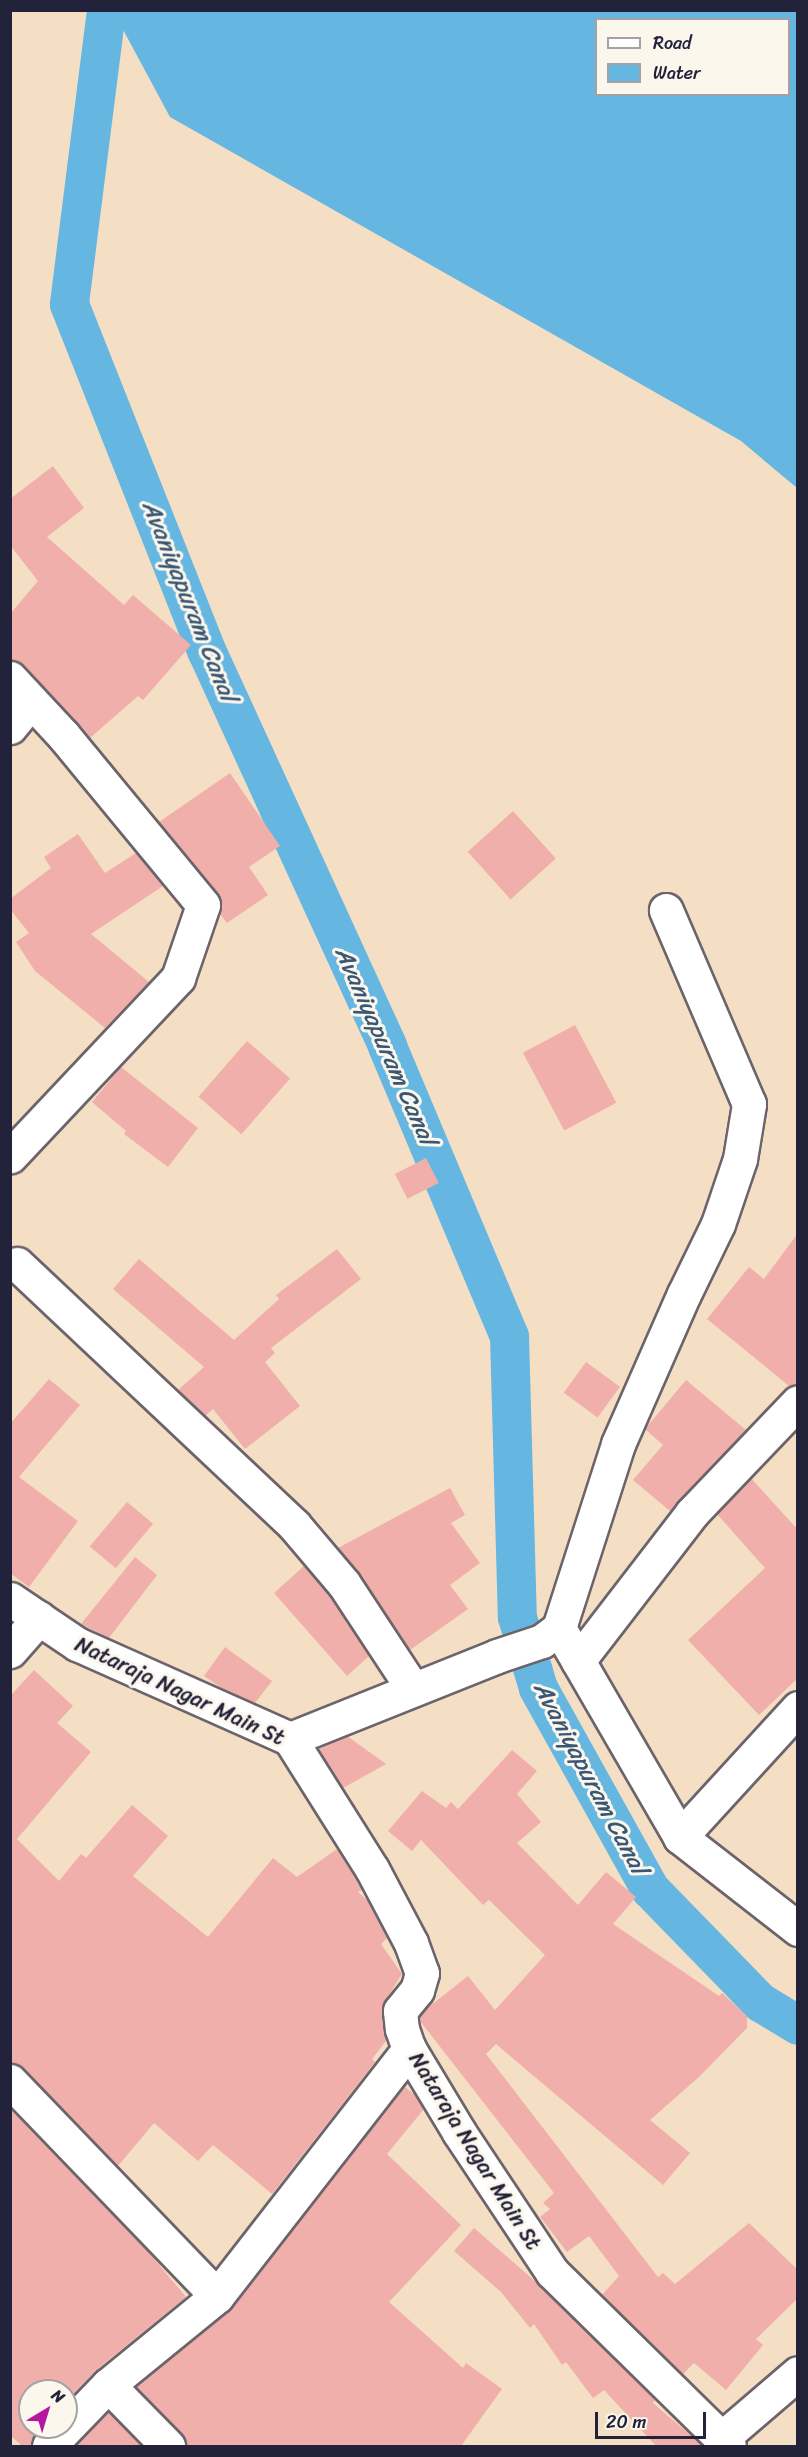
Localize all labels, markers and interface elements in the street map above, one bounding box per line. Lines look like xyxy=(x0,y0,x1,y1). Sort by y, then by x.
legend xyxy=(595,18,790,96)
text: Road xyxy=(653,27,692,59)
text: Water xyxy=(653,57,700,89)
water label: Avaniyapuram Canal xyxy=(136,496,242,706)
water label: Avaniyapuram Canal xyxy=(328,942,442,1150)
street label: Nataraja Nagar Main St xyxy=(70,1631,290,1751)
water label: Avaniyapuram Canal xyxy=(527,1677,653,1879)
street label: Nataraja Nagar Main St xyxy=(403,2047,547,2255)
north arrow xyxy=(18,2379,78,2439)
text: N xyxy=(45,2381,71,2411)
scale bar xyxy=(598,2400,709,2438)
text: 20 m xyxy=(606,2406,646,2438)

